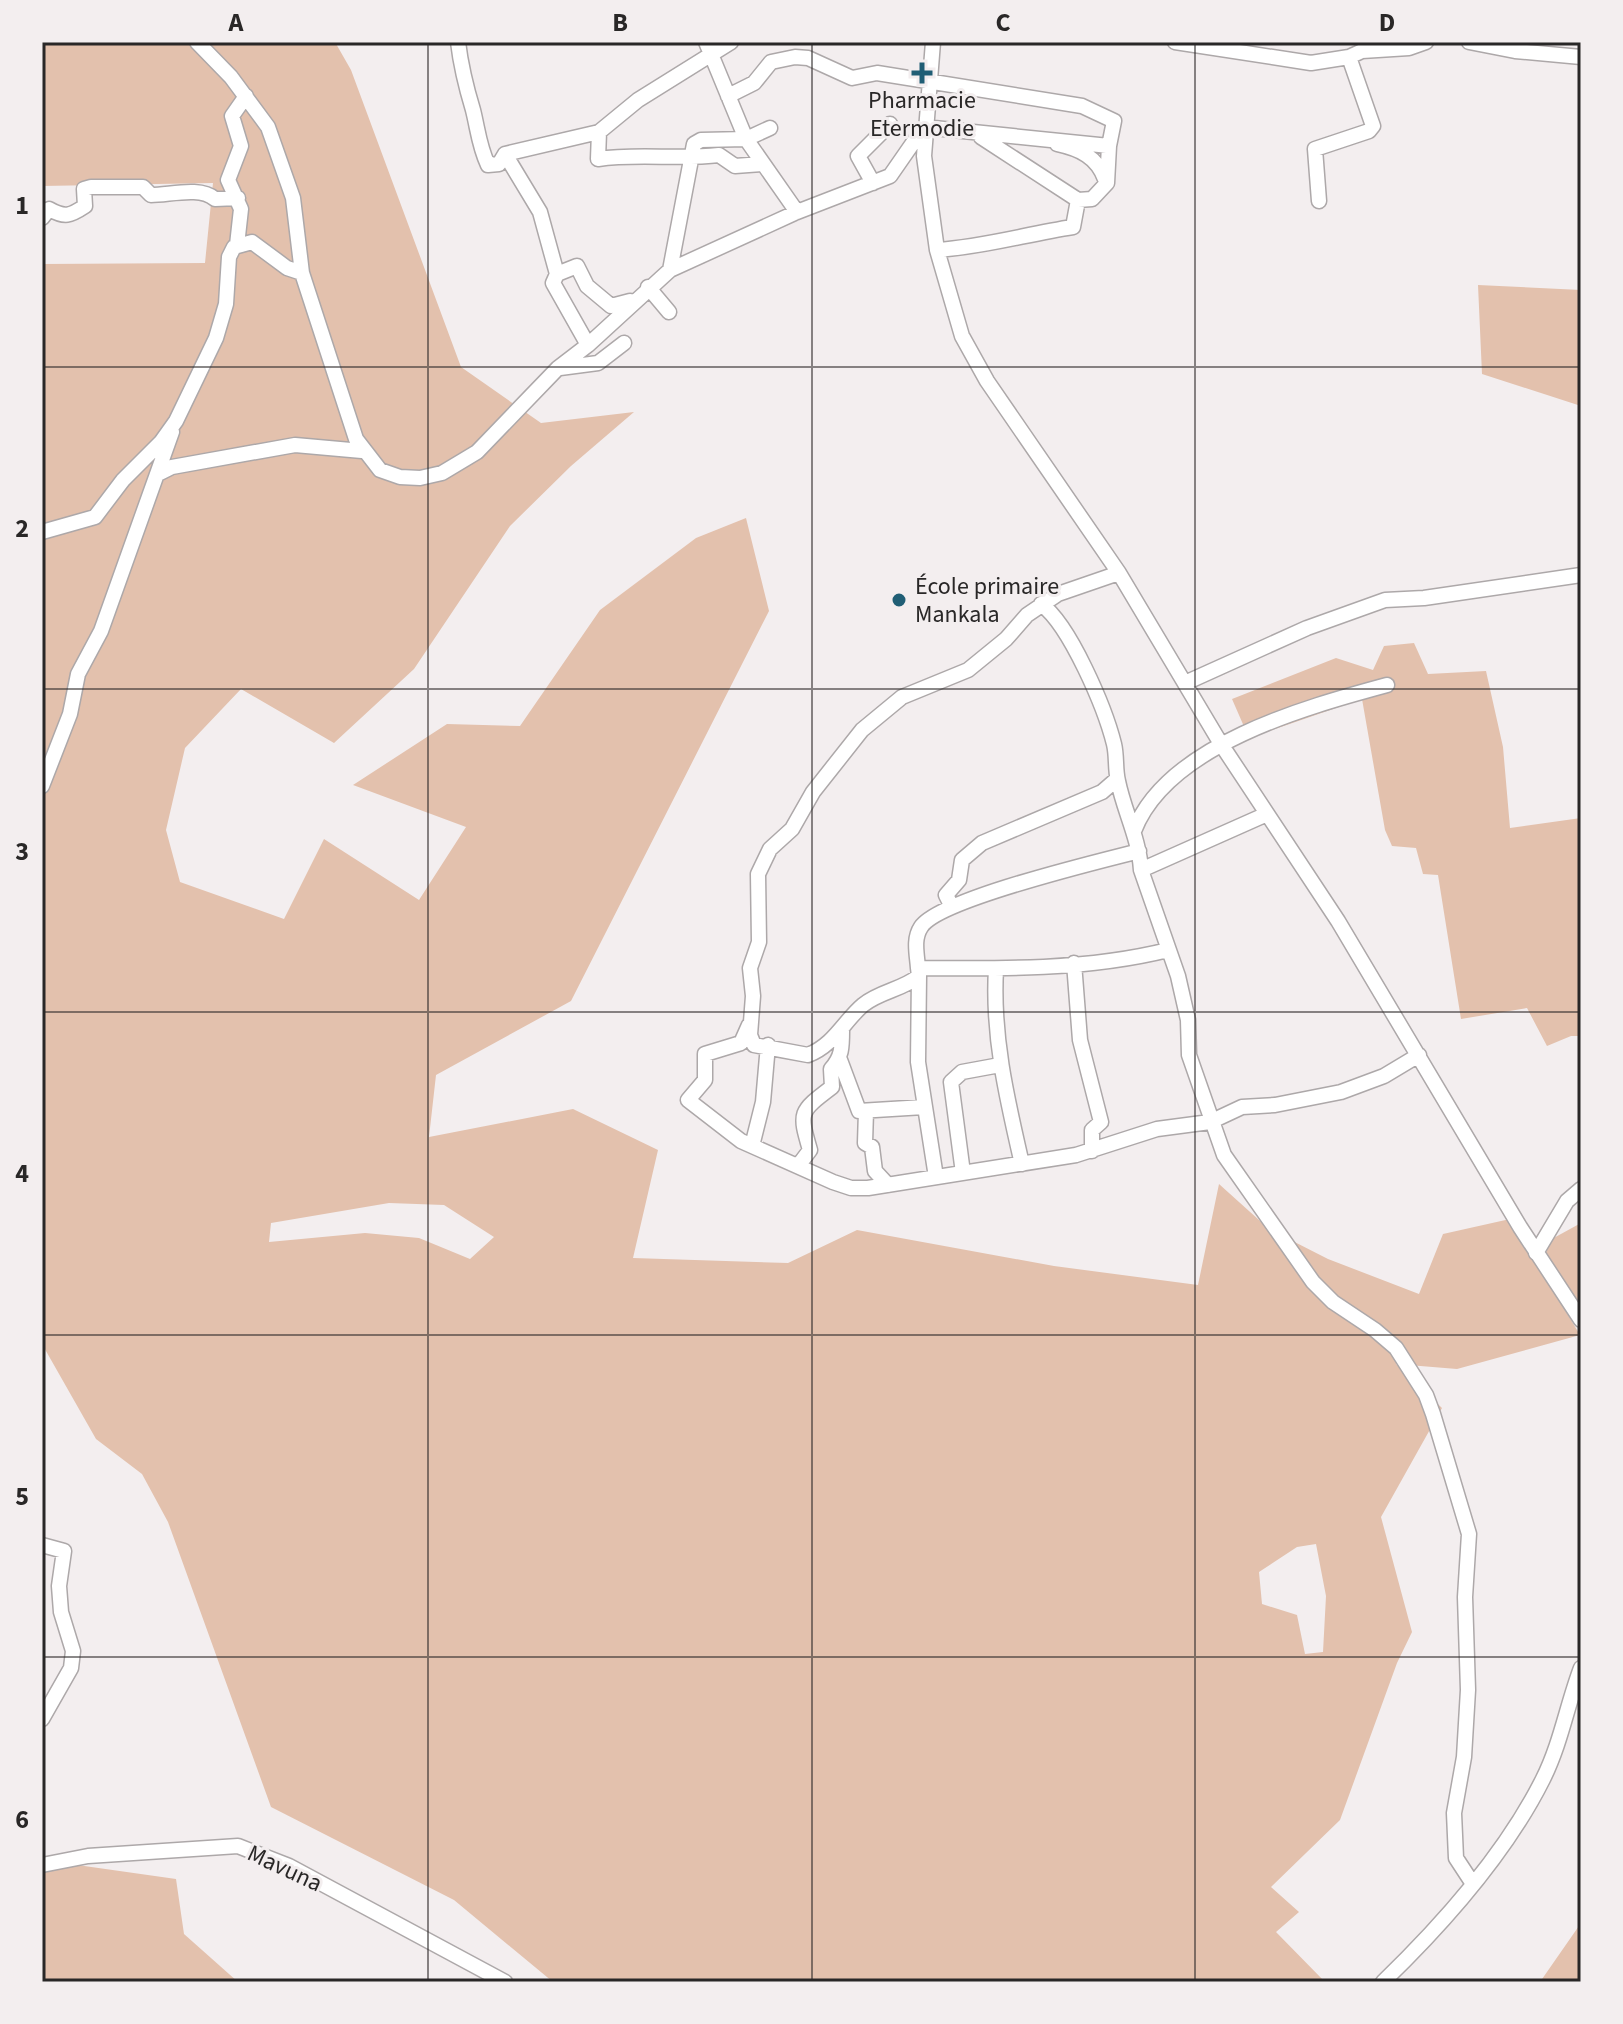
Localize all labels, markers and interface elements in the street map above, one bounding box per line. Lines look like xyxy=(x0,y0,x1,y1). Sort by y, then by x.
text: A xyxy=(228,4,245,41)
text: B xyxy=(612,4,628,41)
text: C xyxy=(995,4,1011,41)
text: D xyxy=(1379,4,1395,41)
marker: Pharmacie Etermodie xyxy=(913,64,931,82)
place label: Pharmacie Etermodie xyxy=(868,83,976,146)
text: 1 xyxy=(15,187,29,224)
text: 2 xyxy=(15,510,29,547)
place label: École primaire Mankala xyxy=(915,569,1059,632)
marker: École primaire Mankala xyxy=(890,591,908,609)
text: 3 xyxy=(15,833,29,870)
text: 4 xyxy=(15,1155,29,1192)
text: 5 xyxy=(15,1478,29,1515)
text: 6 xyxy=(15,1801,29,1838)
street label: Mavuna xyxy=(242,1836,328,1901)

